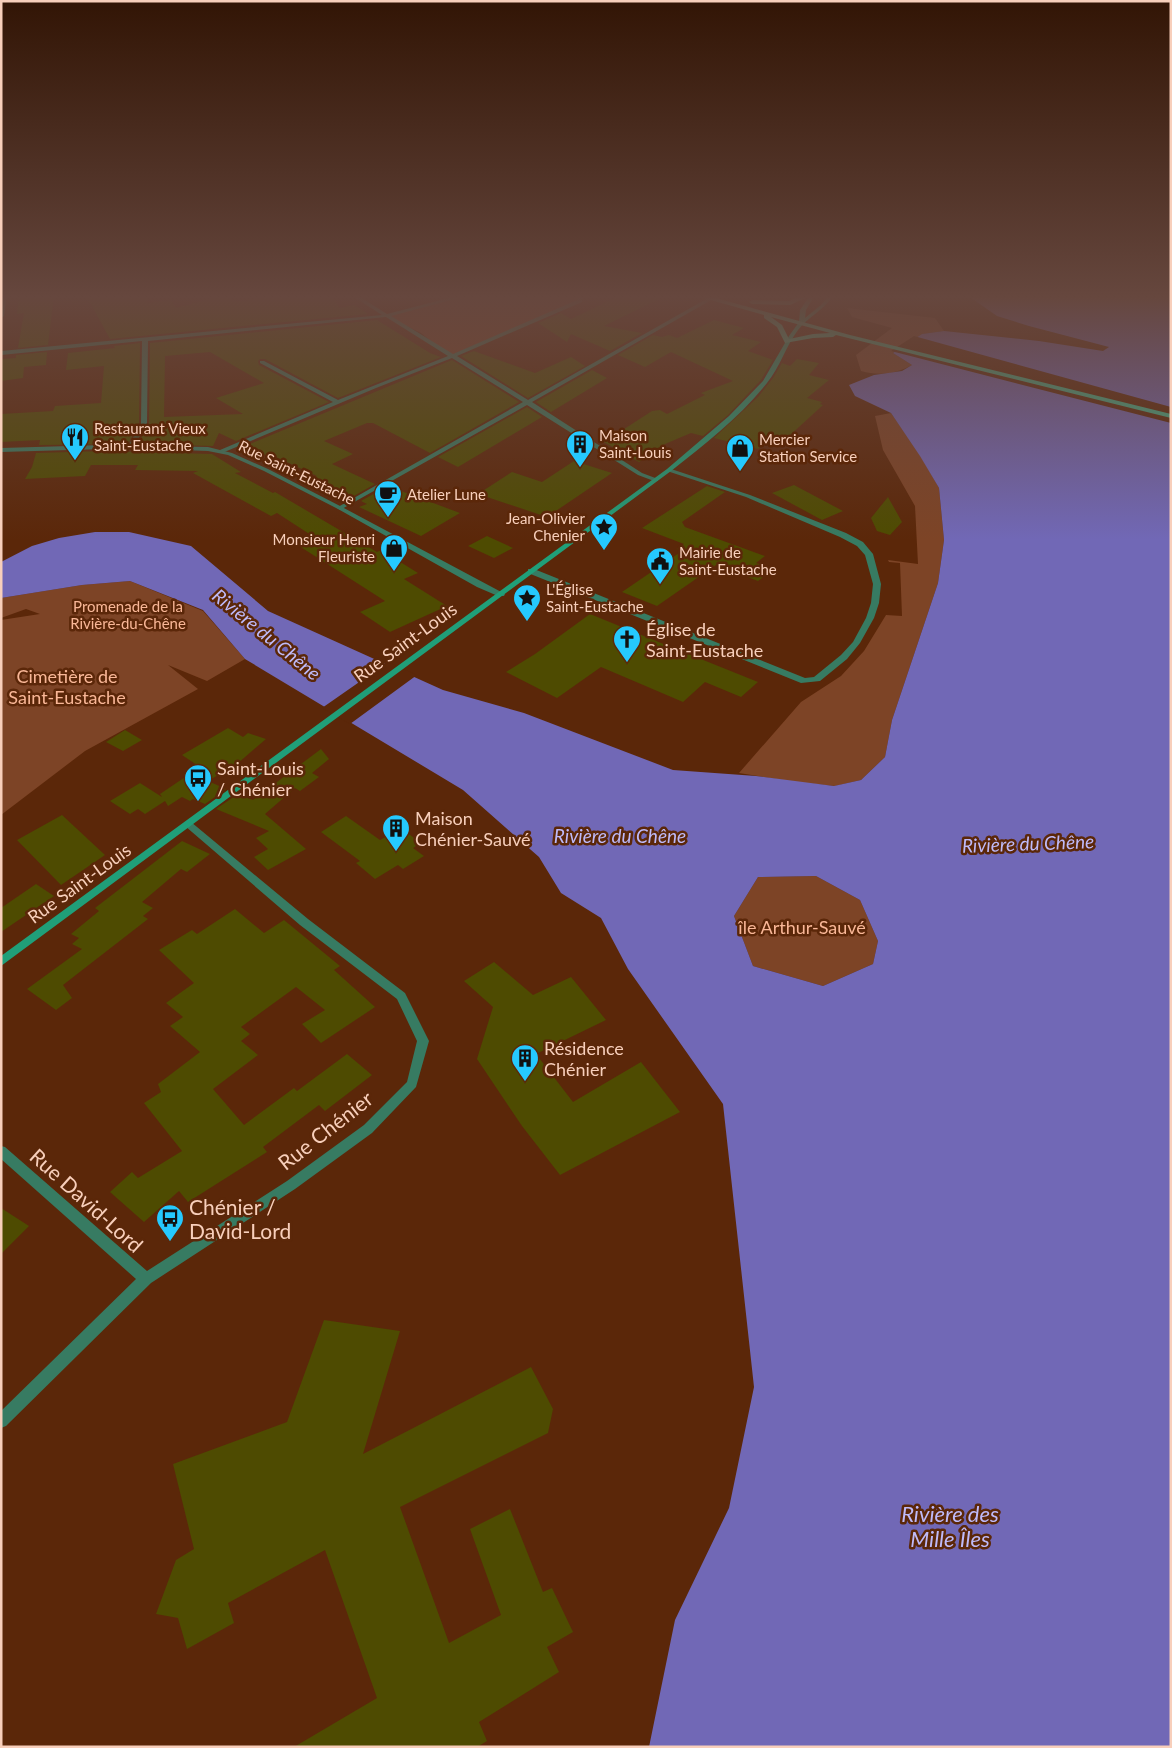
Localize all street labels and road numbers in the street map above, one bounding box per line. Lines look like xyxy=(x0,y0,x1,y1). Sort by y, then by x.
street label: Rue Saint-Eustache xyxy=(236,436,358,508)
street label: Rue Saint-Louis xyxy=(349,597,461,687)
street label: Rue Saint-Louis xyxy=(23,838,135,928)
street label: Rue Chénier xyxy=(273,1085,378,1175)
street label: Rue David-Lord xyxy=(25,1143,149,1257)

